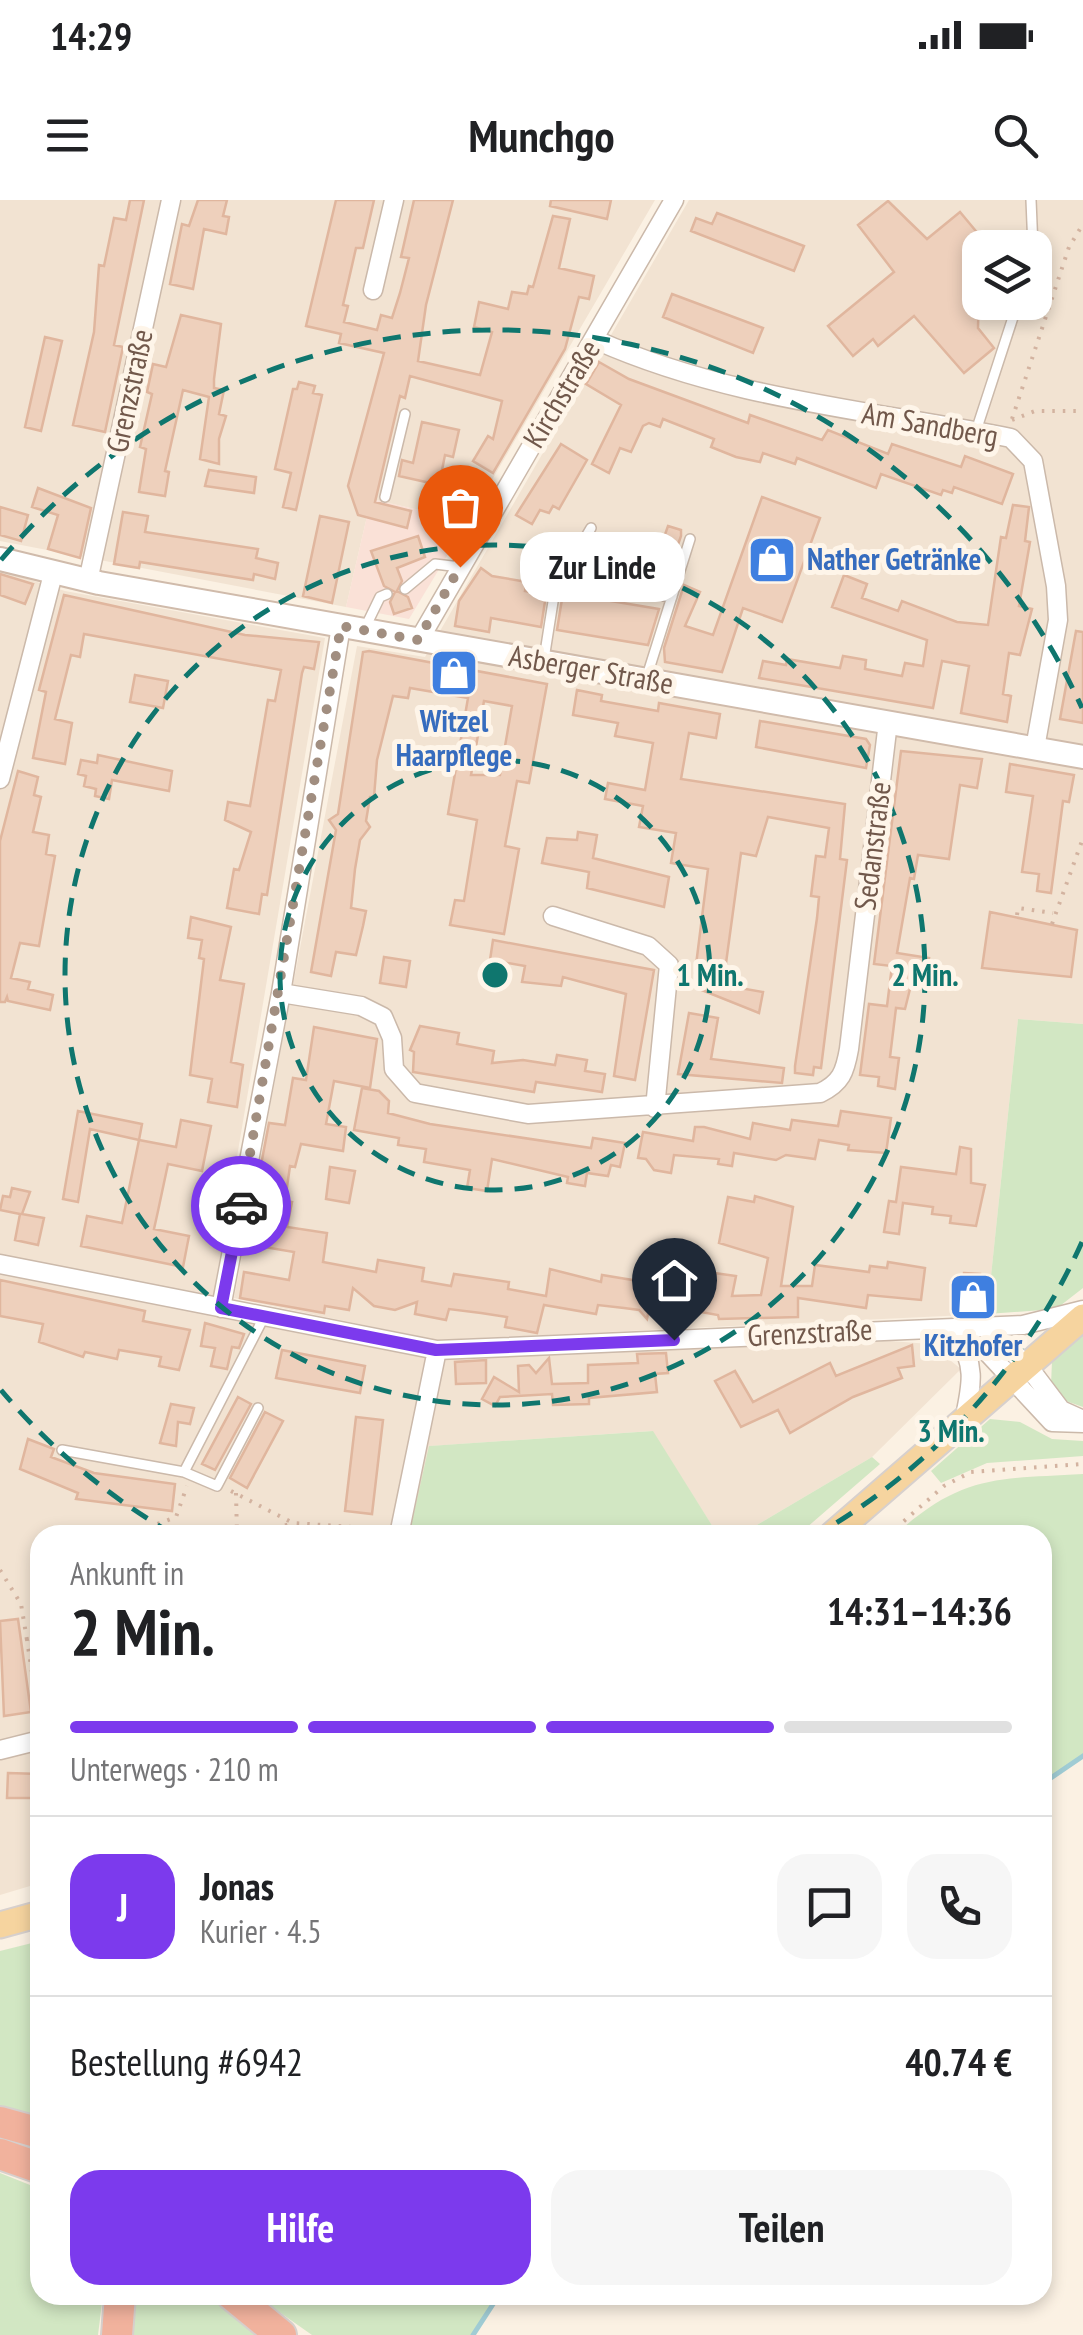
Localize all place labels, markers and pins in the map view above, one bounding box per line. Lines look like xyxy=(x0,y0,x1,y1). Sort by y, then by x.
pin xyxy=(418,465,503,568)
callout: Zur Linde xyxy=(520,532,685,602)
shop icon: Nather Getränke xyxy=(746,534,798,586)
place label: Nather Getränke xyxy=(807,539,981,578)
shop icon: Witzel Haarpflege xyxy=(428,647,480,699)
place label: Witzel Haarpflege xyxy=(396,701,512,774)
centre of rings xyxy=(477,957,513,993)
pin xyxy=(632,1238,717,1341)
shop icon: Kitzhofer xyxy=(947,1271,999,1323)
place label: Kitzhofer xyxy=(924,1325,1023,1364)

